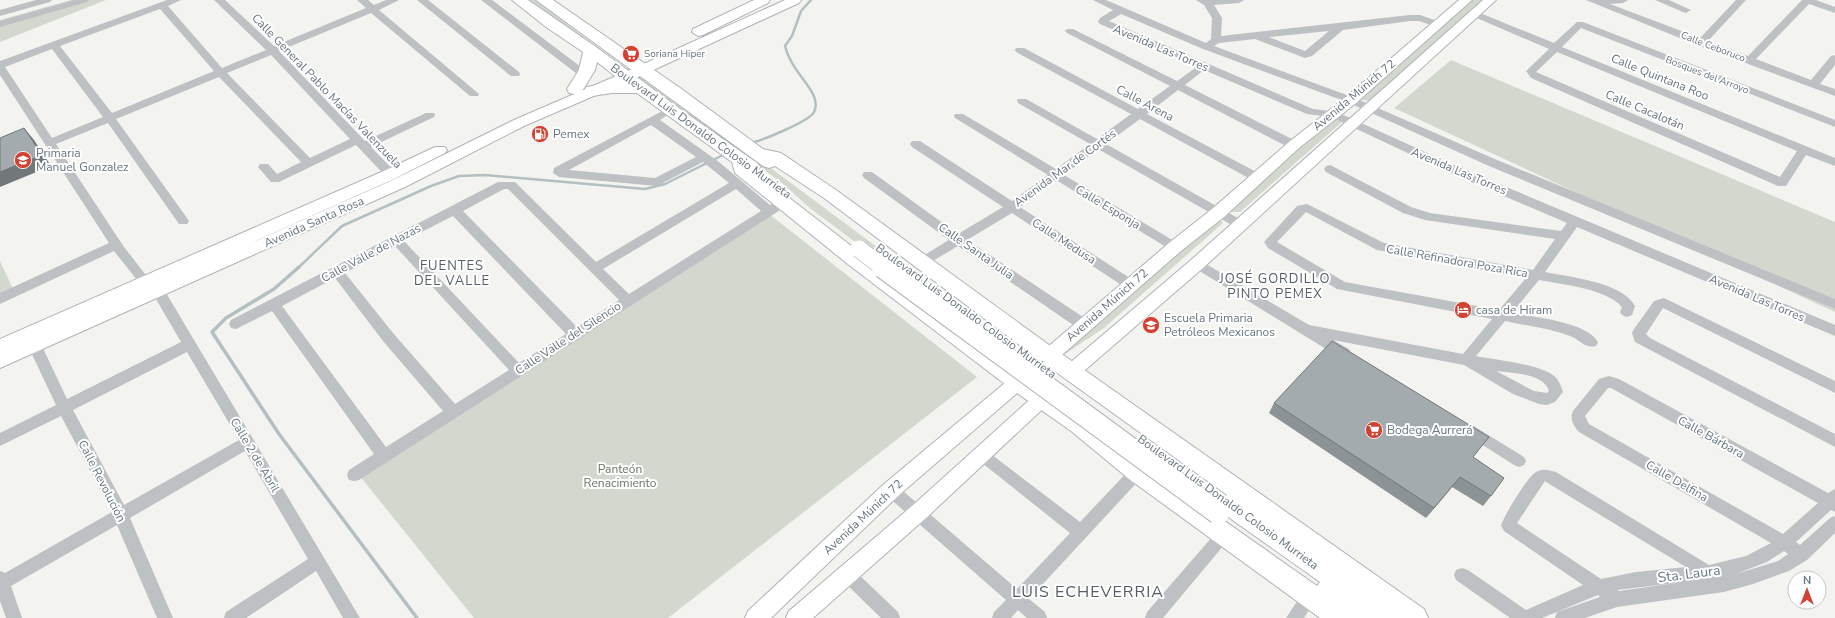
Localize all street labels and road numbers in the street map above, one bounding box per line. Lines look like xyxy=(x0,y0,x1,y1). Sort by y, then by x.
street label: Calle General Pablo Macías Valenzuela xyxy=(248,10,406,172)
street label: Avenida Las Torres xyxy=(1111,21,1211,75)
street label: Calle Ceboruco xyxy=(1679,28,1748,66)
street label: Calle Quintana Roo xyxy=(1609,50,1712,104)
street label: Bosques del Arroyo xyxy=(1663,53,1751,98)
street label: Avenida Múnich 72 xyxy=(1309,56,1399,134)
street label: Boulevard Luis Donaldo Colosio Murrieta xyxy=(607,60,795,202)
street label: Calle Arena xyxy=(1113,81,1177,125)
street label: Calle Cacalotán xyxy=(1603,86,1687,134)
street label: Avenida Mar de Cortés xyxy=(1011,125,1119,211)
street label: Avenida Las Torres xyxy=(1409,144,1509,198)
street label: Calle Esponja xyxy=(1073,181,1143,233)
street label: Avenida Santa Rosa xyxy=(261,193,367,251)
street label: Calle Medusa xyxy=(1029,214,1099,268)
street label: Calle Santa Julia xyxy=(935,219,1017,283)
street label: Calle Valle de Nazas xyxy=(318,220,424,286)
street label: Boulevard Luis Donaldo Colosio Murrieta xyxy=(872,240,1060,382)
street label: Calle Refinadora Poza Rica xyxy=(1385,241,1529,281)
street label: Avenida Múnich 72 xyxy=(1063,265,1151,345)
street label: Avenida Las Torres xyxy=(1707,271,1807,325)
street label: Calle Valle del Silencio xyxy=(512,298,624,378)
street label: Calle Bárbara xyxy=(1675,412,1747,462)
street label: Calle 2 de Abril xyxy=(227,415,284,495)
street label: Boulevard Luis Donaldo Colosio Murrieta xyxy=(1134,431,1322,573)
street label: Calle Revolución xyxy=(74,437,130,525)
street label: Calle Delfina xyxy=(1643,457,1711,505)
street label: Avenida Múnich 72 xyxy=(820,476,906,558)
street label: Sta. Laura xyxy=(1657,561,1721,587)

